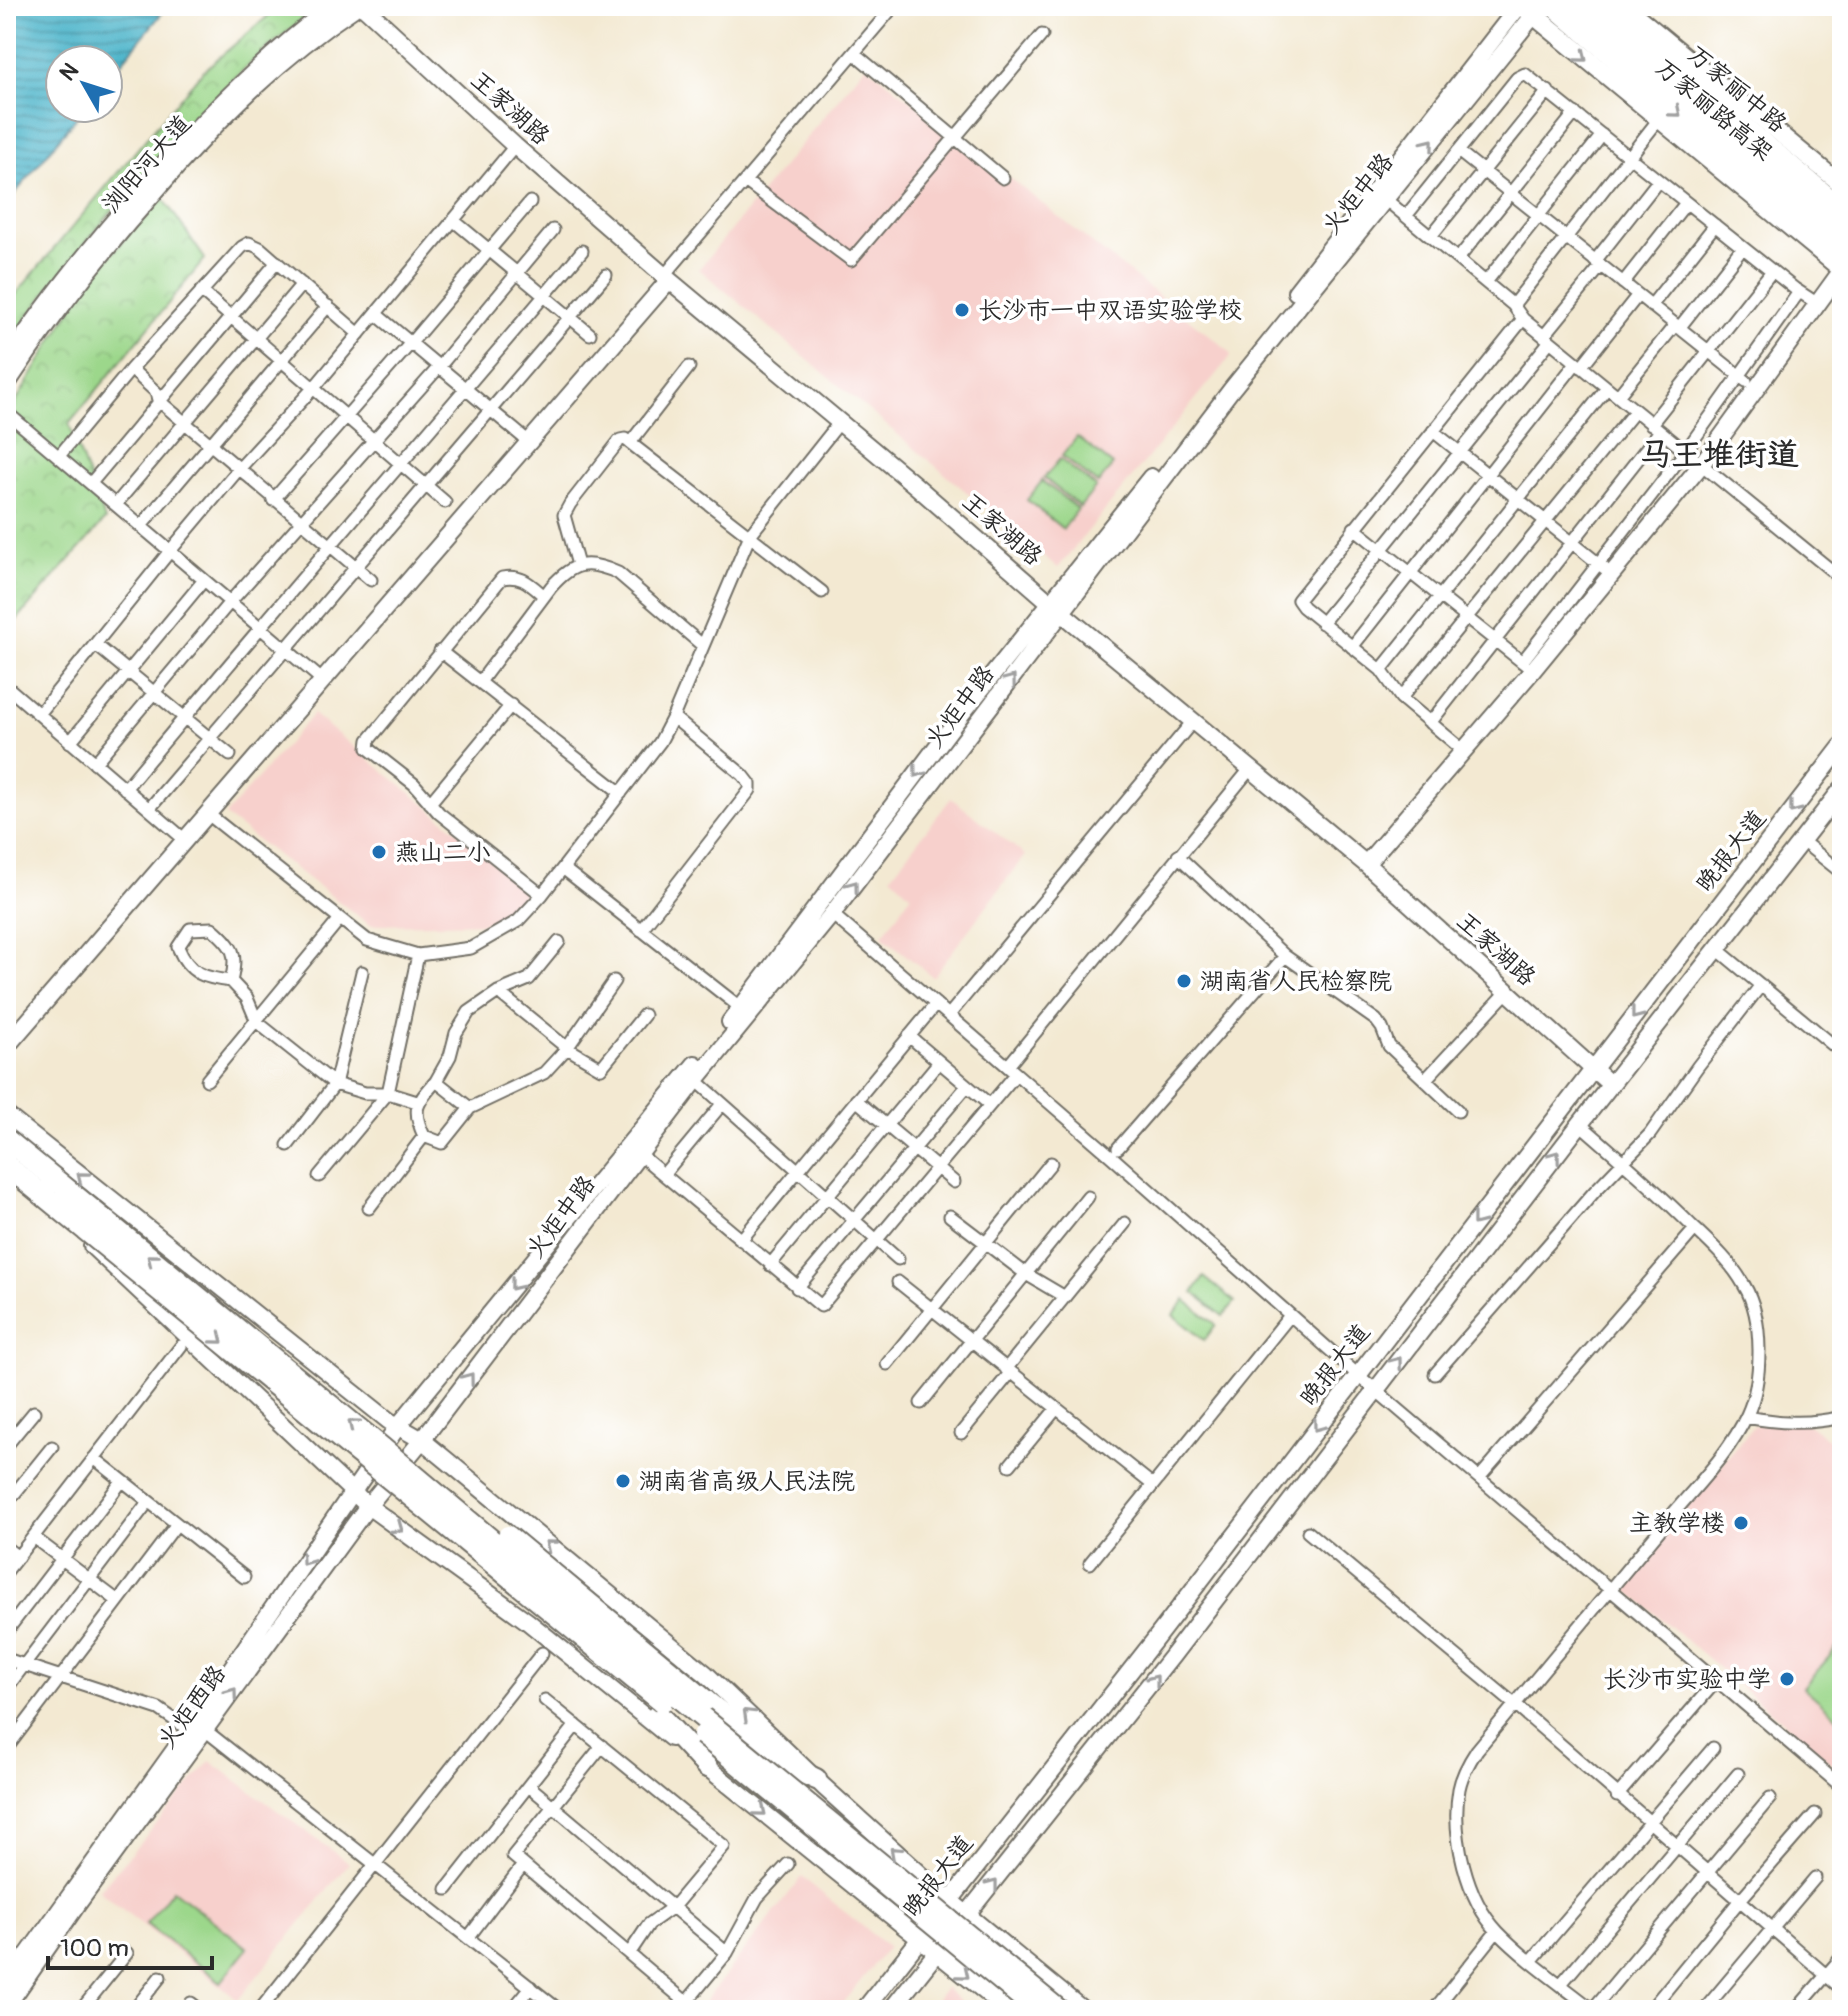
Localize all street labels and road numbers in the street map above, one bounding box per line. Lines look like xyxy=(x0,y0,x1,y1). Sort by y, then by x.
street label: 万家丽中路 xyxy=(1682,39,1792,139)
street label: 万家丽路高架 xyxy=(1650,53,1778,167)
street label: 王家湖路 xyxy=(465,65,555,151)
street label: 浏阳河大道 xyxy=(97,109,197,219)
street label: 火炬中路 xyxy=(1317,148,1399,240)
street label: 王家湖路 xyxy=(956,487,1048,571)
street label: 火炬中路 xyxy=(920,660,1000,754)
street label: 晚报大道 xyxy=(1690,804,1772,898)
street label: 王家湖路 xyxy=(1451,906,1541,992)
street label: 火炬中路 xyxy=(521,1170,601,1264)
street label: 晚报大道 xyxy=(1294,1318,1376,1412)
street label: 火炬西路 xyxy=(152,1660,232,1754)
street label: 晚报大道 xyxy=(897,1829,979,1923)

